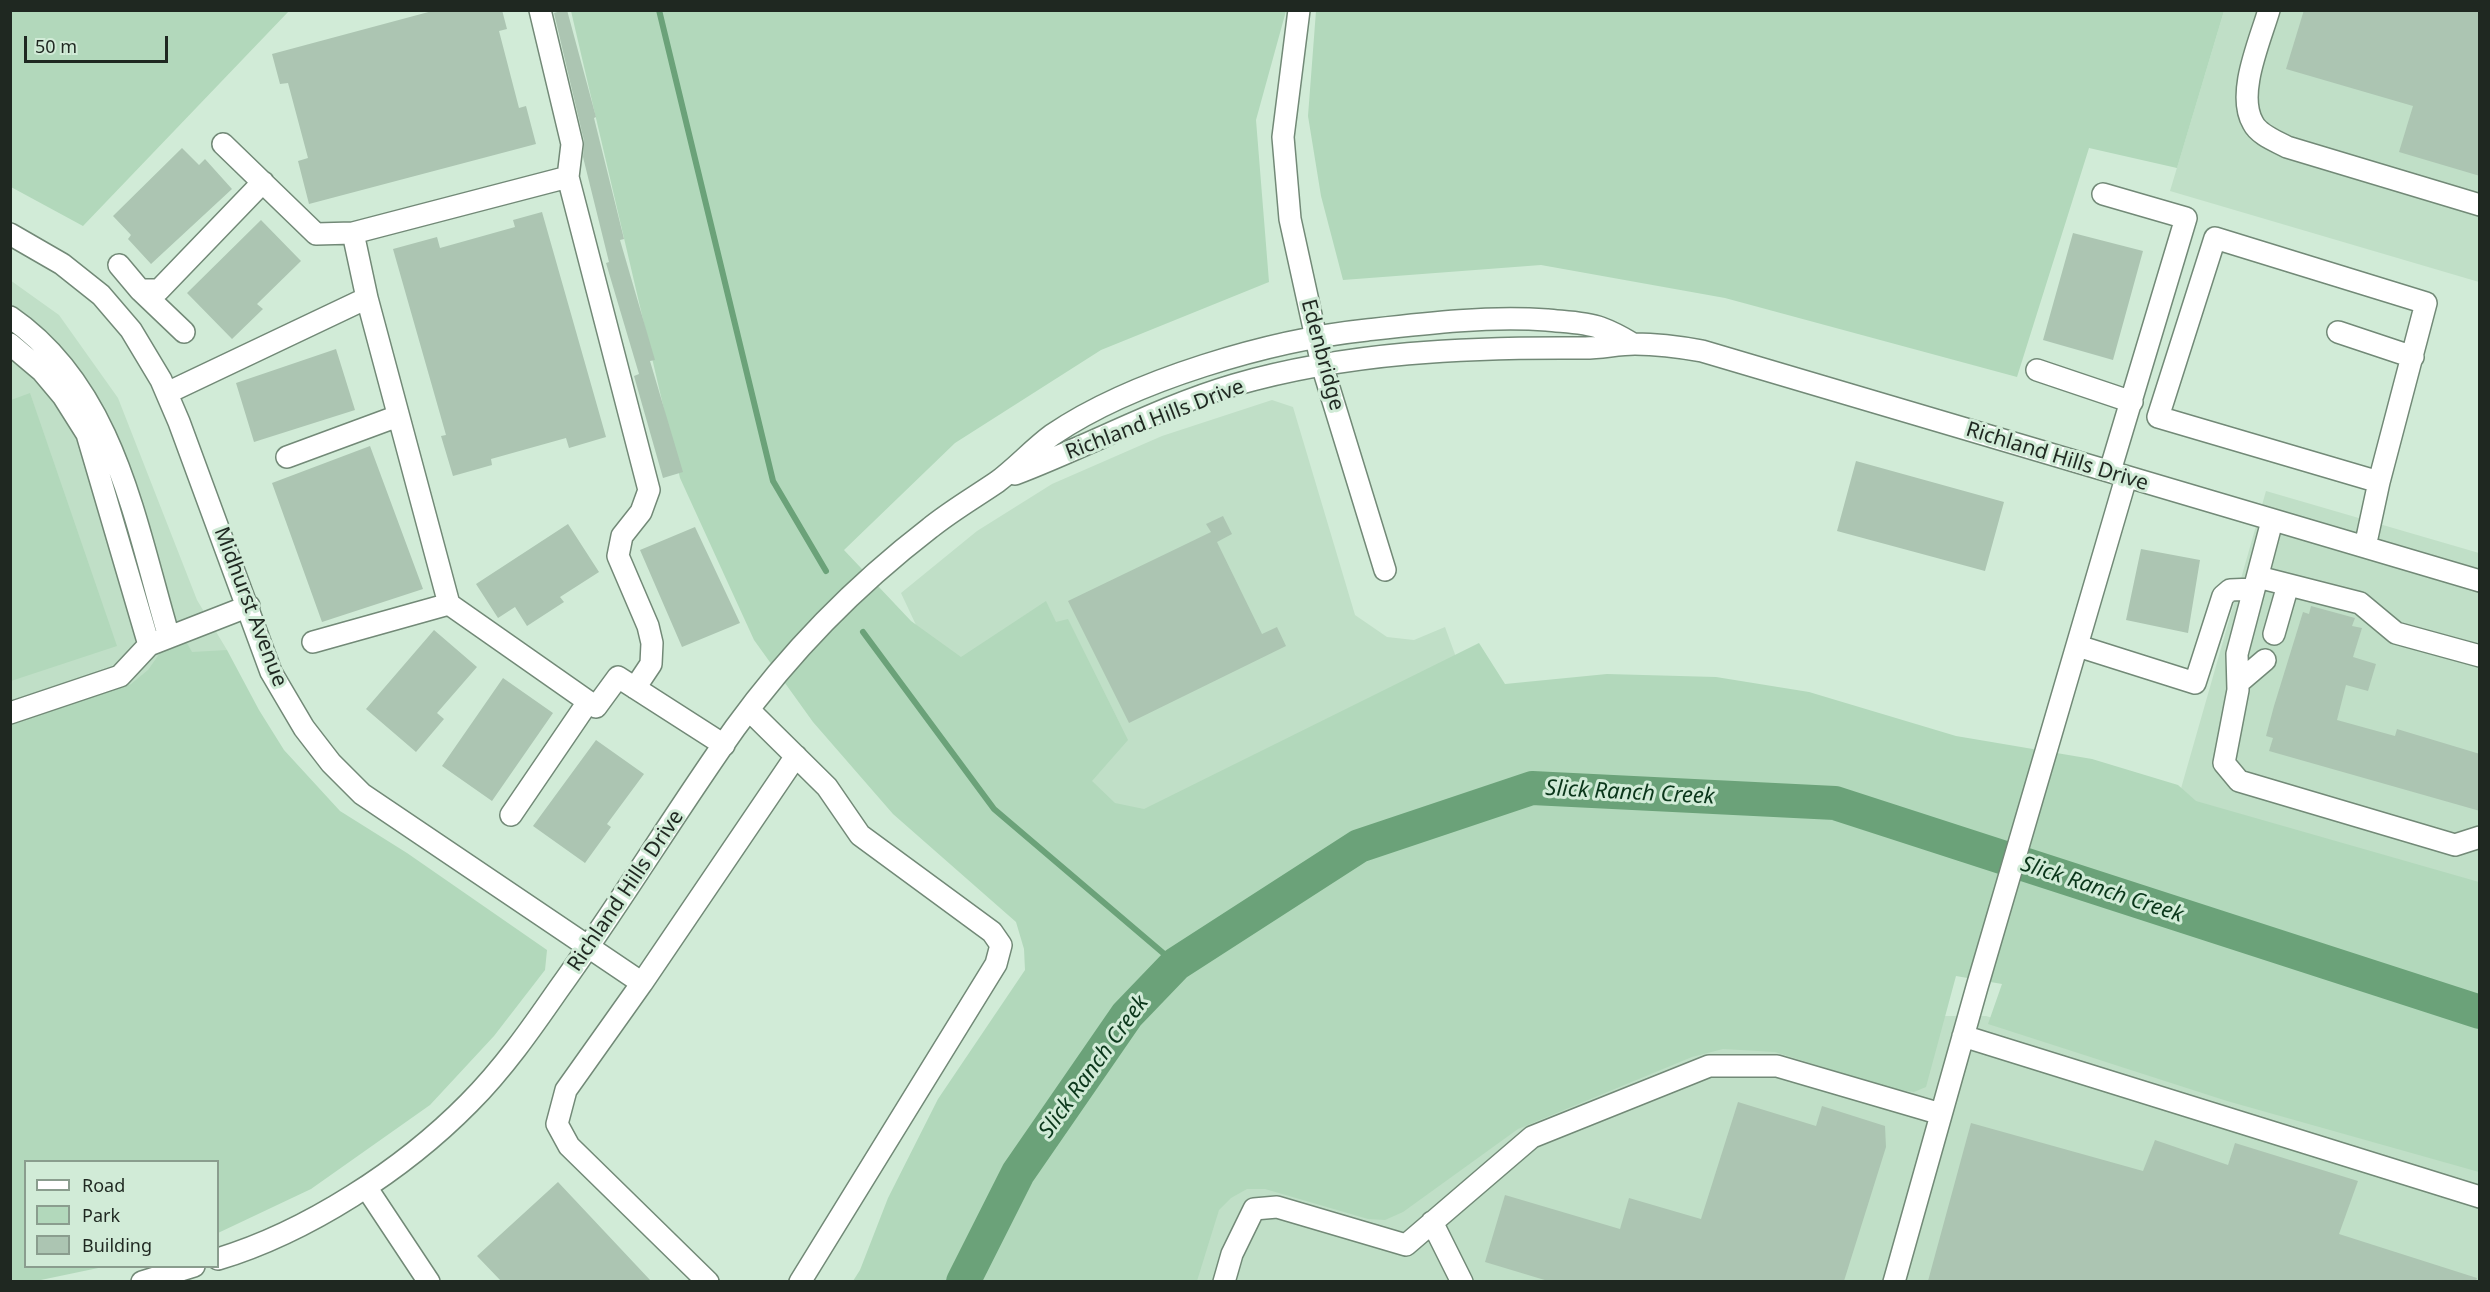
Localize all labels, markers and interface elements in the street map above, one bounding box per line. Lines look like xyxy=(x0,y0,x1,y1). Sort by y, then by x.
scale bar xyxy=(27,24,171,62)
text: 50 m xyxy=(35,34,77,58)
street label: Edenbridge xyxy=(1295,297,1349,413)
street label: Richland Hills Drive xyxy=(1062,374,1248,466)
street label: Richland Hills Drive xyxy=(1963,417,2151,497)
street label: Midhurst Avenue xyxy=(208,524,292,690)
water label: Slick Ranch Creek xyxy=(1545,775,1715,811)
street label: Richland Hills Drive xyxy=(563,805,689,977)
water label: Slick Ranch Creek xyxy=(2017,851,2187,929)
water label: Slick Ranch Creek xyxy=(1034,991,1154,1143)
legend xyxy=(24,1160,219,1268)
text: Road xyxy=(82,1173,125,1197)
text: Park xyxy=(82,1203,120,1227)
text: Building xyxy=(82,1233,152,1257)

